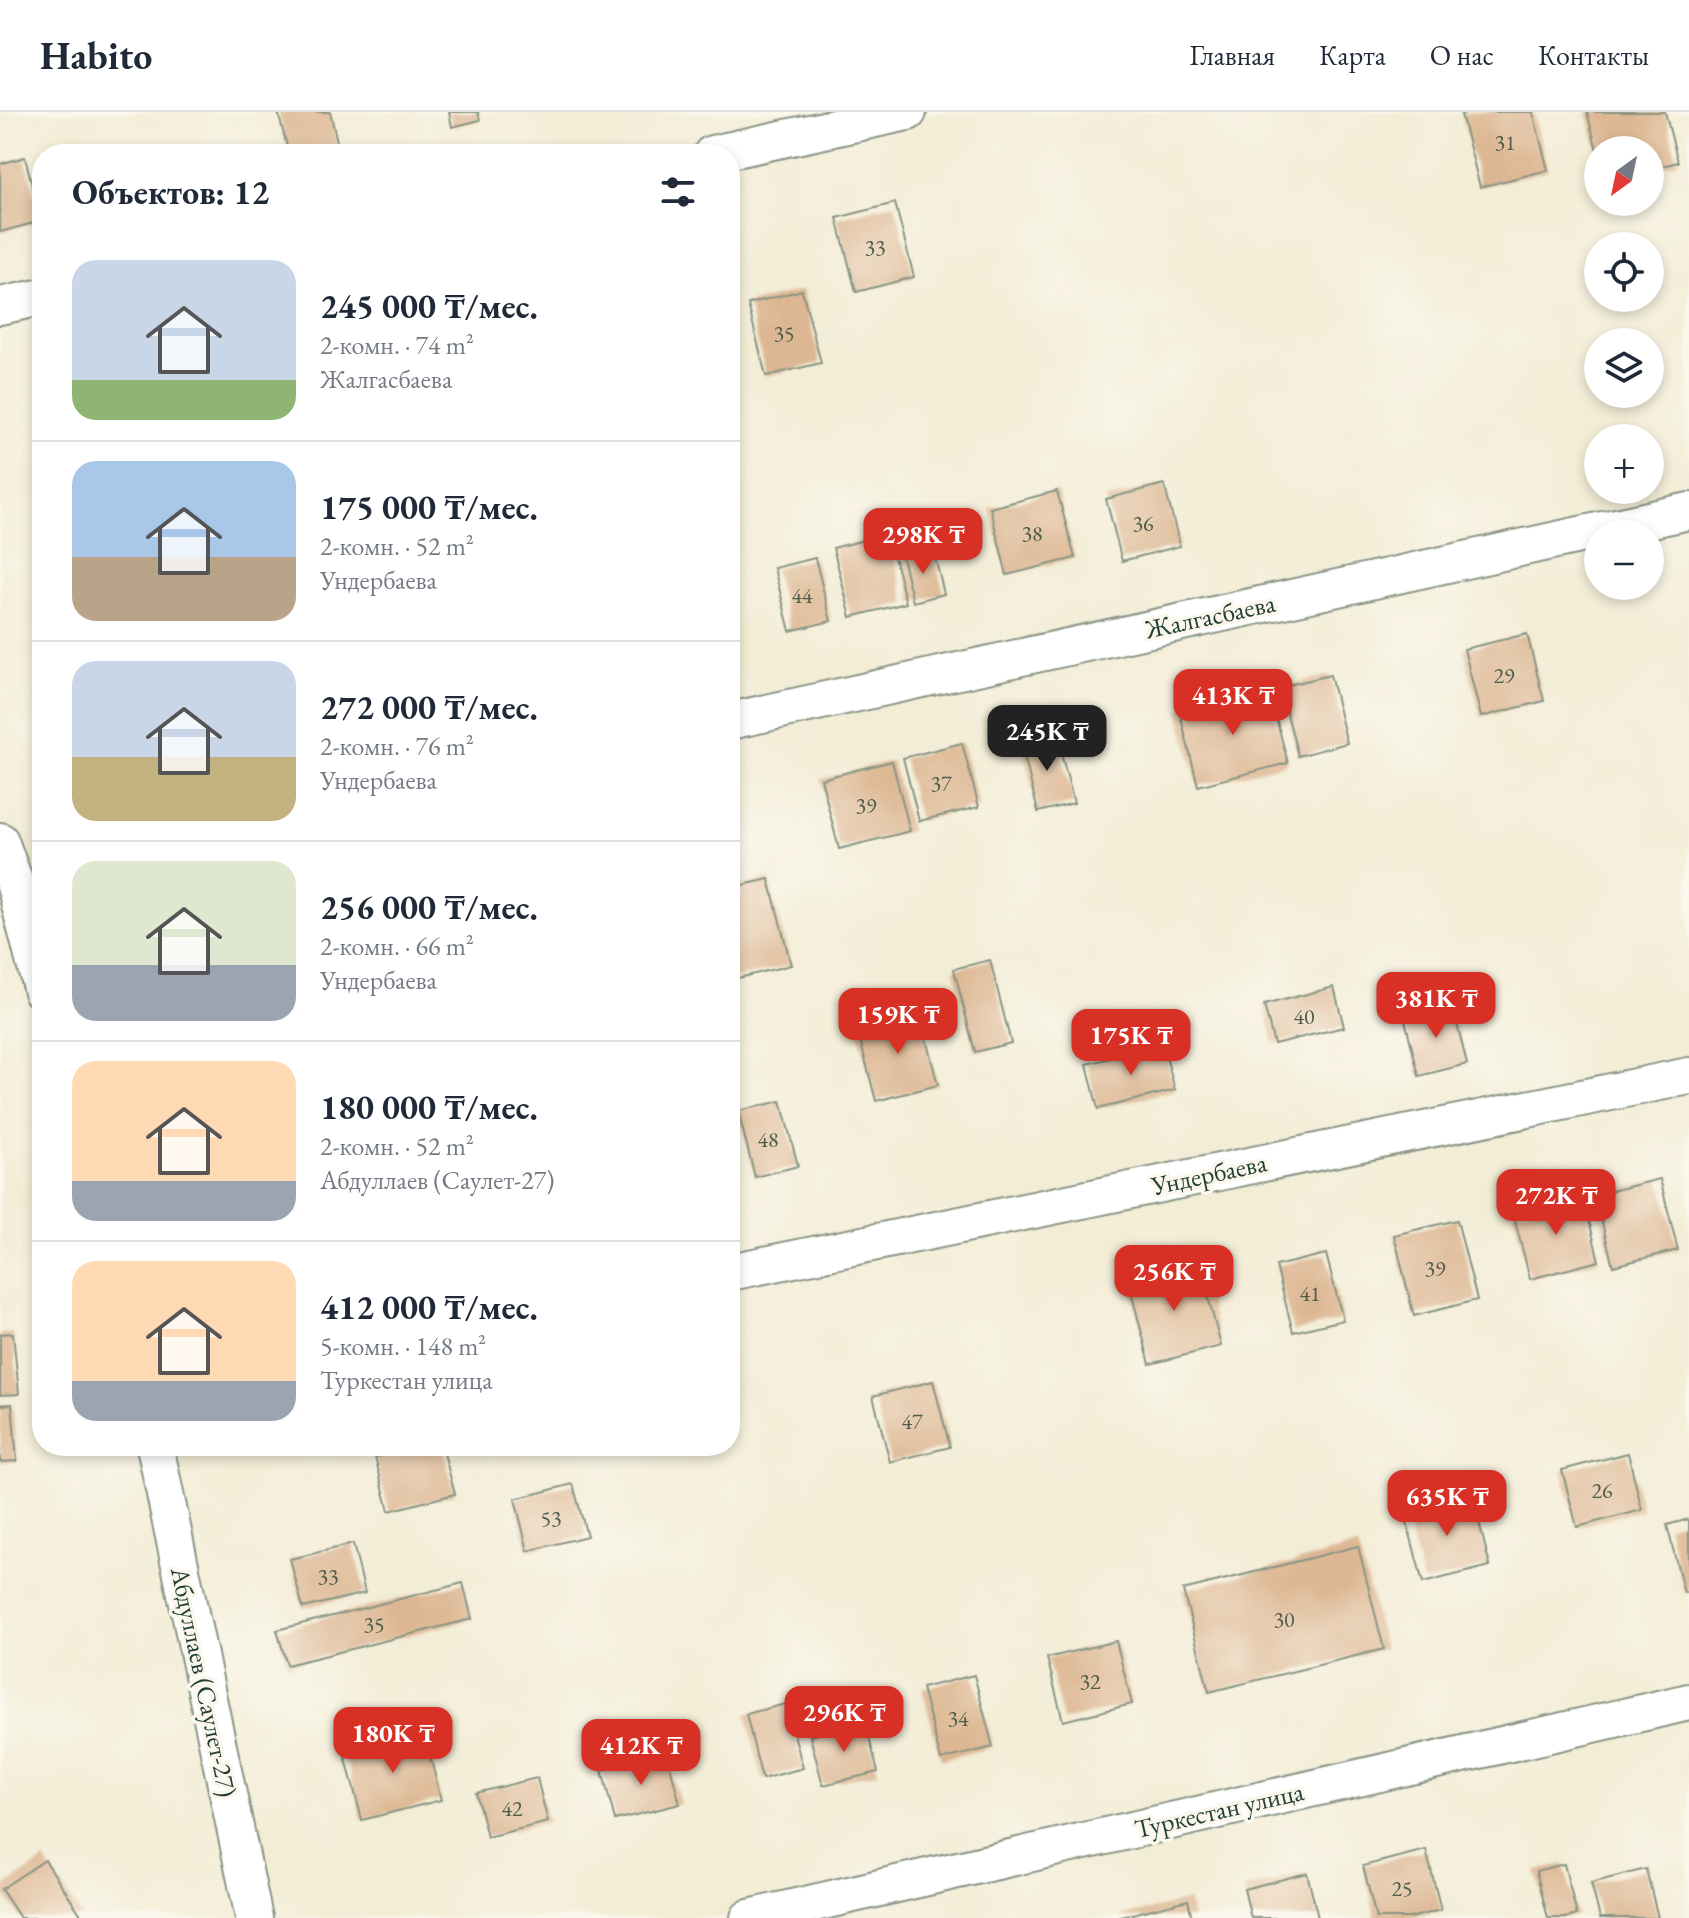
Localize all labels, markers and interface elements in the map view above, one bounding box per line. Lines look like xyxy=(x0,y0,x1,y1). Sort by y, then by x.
text: Habito xyxy=(40,31,152,80)
text: Главная xyxy=(1190,37,1275,73)
text: Карта xyxy=(1319,37,1386,73)
text: О нас xyxy=(1430,37,1494,73)
text: Контакты xyxy=(1538,37,1649,73)
house number: 31 xyxy=(1494,128,1516,157)
north arrow xyxy=(1584,136,1664,216)
map controls xyxy=(1584,136,1664,600)
text: Объектов: 12 xyxy=(72,170,269,214)
icon: filters xyxy=(656,170,700,214)
button: locate xyxy=(1584,232,1664,312)
house number: 33 xyxy=(864,233,886,262)
text: 245 000 ₸/мес. xyxy=(320,284,538,328)
icon: home xyxy=(136,292,232,388)
house number: 35 xyxy=(773,319,795,348)
text: 2-комн. · 74 m² xyxy=(320,328,474,362)
button: layers xyxy=(1584,328,1664,408)
text: Жалгасбаева xyxy=(320,362,452,396)
button: + xyxy=(1584,424,1664,504)
text: 175 000 ₸/мес. xyxy=(320,485,538,529)
icon: home xyxy=(136,493,232,589)
pin: 298K ₸ xyxy=(858,508,988,576)
house number: 36 xyxy=(1132,509,1154,538)
text: 298K ₸ xyxy=(881,517,965,551)
house number: 38 xyxy=(1021,519,1043,548)
button: − xyxy=(1584,520,1664,600)
text: 2-комн. · 52 m² xyxy=(320,529,474,563)
text: Ундербаева xyxy=(320,563,437,597)
house number: 44 xyxy=(791,581,813,610)
street label: Жалгасбаева xyxy=(1141,585,1279,647)
house number: 29 xyxy=(1493,661,1515,690)
pin: 413K ₸ xyxy=(1168,669,1298,737)
text: 413K ₸ xyxy=(1191,678,1275,712)
text: 272 000 ₸/мес. xyxy=(320,685,538,729)
icon: home xyxy=(136,693,232,789)
pin: 245K ₸ xyxy=(982,705,1112,773)
text: 245K ₸ xyxy=(1005,714,1089,748)
text: 2-комн. · 76 m² xyxy=(320,729,474,763)
text: Ундербаева xyxy=(320,763,437,797)
house number: 37 xyxy=(930,769,952,798)
house number: 39 xyxy=(855,791,877,820)
text: 256 000 ₸/мес. xyxy=(320,885,538,929)
icon: home xyxy=(136,893,232,989)
text: 2-комн. · 66 m² xyxy=(320,929,474,963)
text: Ундербаева xyxy=(320,963,437,997)
pin: 381K ₸ xyxy=(1371,972,1501,1040)
text: 381K ₸ xyxy=(1394,981,1478,1015)
pin: 159K ₸ xyxy=(833,988,963,1056)
text: 159K ₸ xyxy=(856,997,940,1031)
house number: 40 xyxy=(1293,1002,1315,1031)
pin: 175K ₸ xyxy=(1066,1009,1196,1077)
text: 175K ₸ xyxy=(1089,1018,1173,1052)
text: 180 000 ₸/мес. xyxy=(320,1085,538,1129)
icon: home xyxy=(136,1093,232,1189)
house number: 48 xyxy=(757,1125,779,1154)
text: 2-комн. · 52 m² xyxy=(320,1129,474,1163)
street label: Ундербаева xyxy=(1147,1145,1270,1203)
text: Абдуллаев (Саулет-27) xyxy=(320,1163,554,1197)
pin: 272K ₸ xyxy=(1491,1169,1621,1237)
text: 272K ₸ xyxy=(1514,1178,1598,1212)
pin: 256K ₸ xyxy=(1109,1245,1239,1313)
text: 256K ₸ xyxy=(1132,1254,1216,1288)
house number: 39 xyxy=(1424,1254,1446,1283)
house number: 41 xyxy=(1299,1279,1321,1308)
text: 412 000 ₸/мес. xyxy=(320,1285,538,1329)
icon: home xyxy=(136,1293,232,1389)
text: 5-комн. · 148 m² xyxy=(320,1329,486,1363)
text: Туркестан улица xyxy=(320,1363,493,1397)
house number: 47 xyxy=(901,1407,923,1436)
pin: 635K ₸ xyxy=(1382,1470,1512,1538)
house number: 26 xyxy=(1591,1476,1613,1505)
text: 635K ₸ xyxy=(1405,1479,1489,1513)
house number: 53 xyxy=(540,1504,562,1533)
house number: 33 xyxy=(317,1562,339,1591)
street label: Абдуллаев (Саулет-27) xyxy=(163,1563,245,1800)
house number: 30 xyxy=(1273,1605,1295,1634)
house number: 35 xyxy=(363,1610,385,1639)
house number: 32 xyxy=(1079,1667,1101,1696)
pin: 296K ₸ xyxy=(779,1686,909,1754)
text: 296K ₸ xyxy=(802,1695,886,1729)
house number: 34 xyxy=(947,1704,969,1733)
pin: 180K ₸ xyxy=(328,1707,458,1775)
text: 180K ₸ xyxy=(351,1716,435,1750)
pin: 412K ₸ xyxy=(576,1719,706,1787)
text: 412K ₸ xyxy=(599,1728,683,1762)
street label: Туркестан улица xyxy=(1131,1774,1308,1846)
house number: 42 xyxy=(501,1794,523,1823)
house number: 25 xyxy=(1391,1874,1413,1903)

